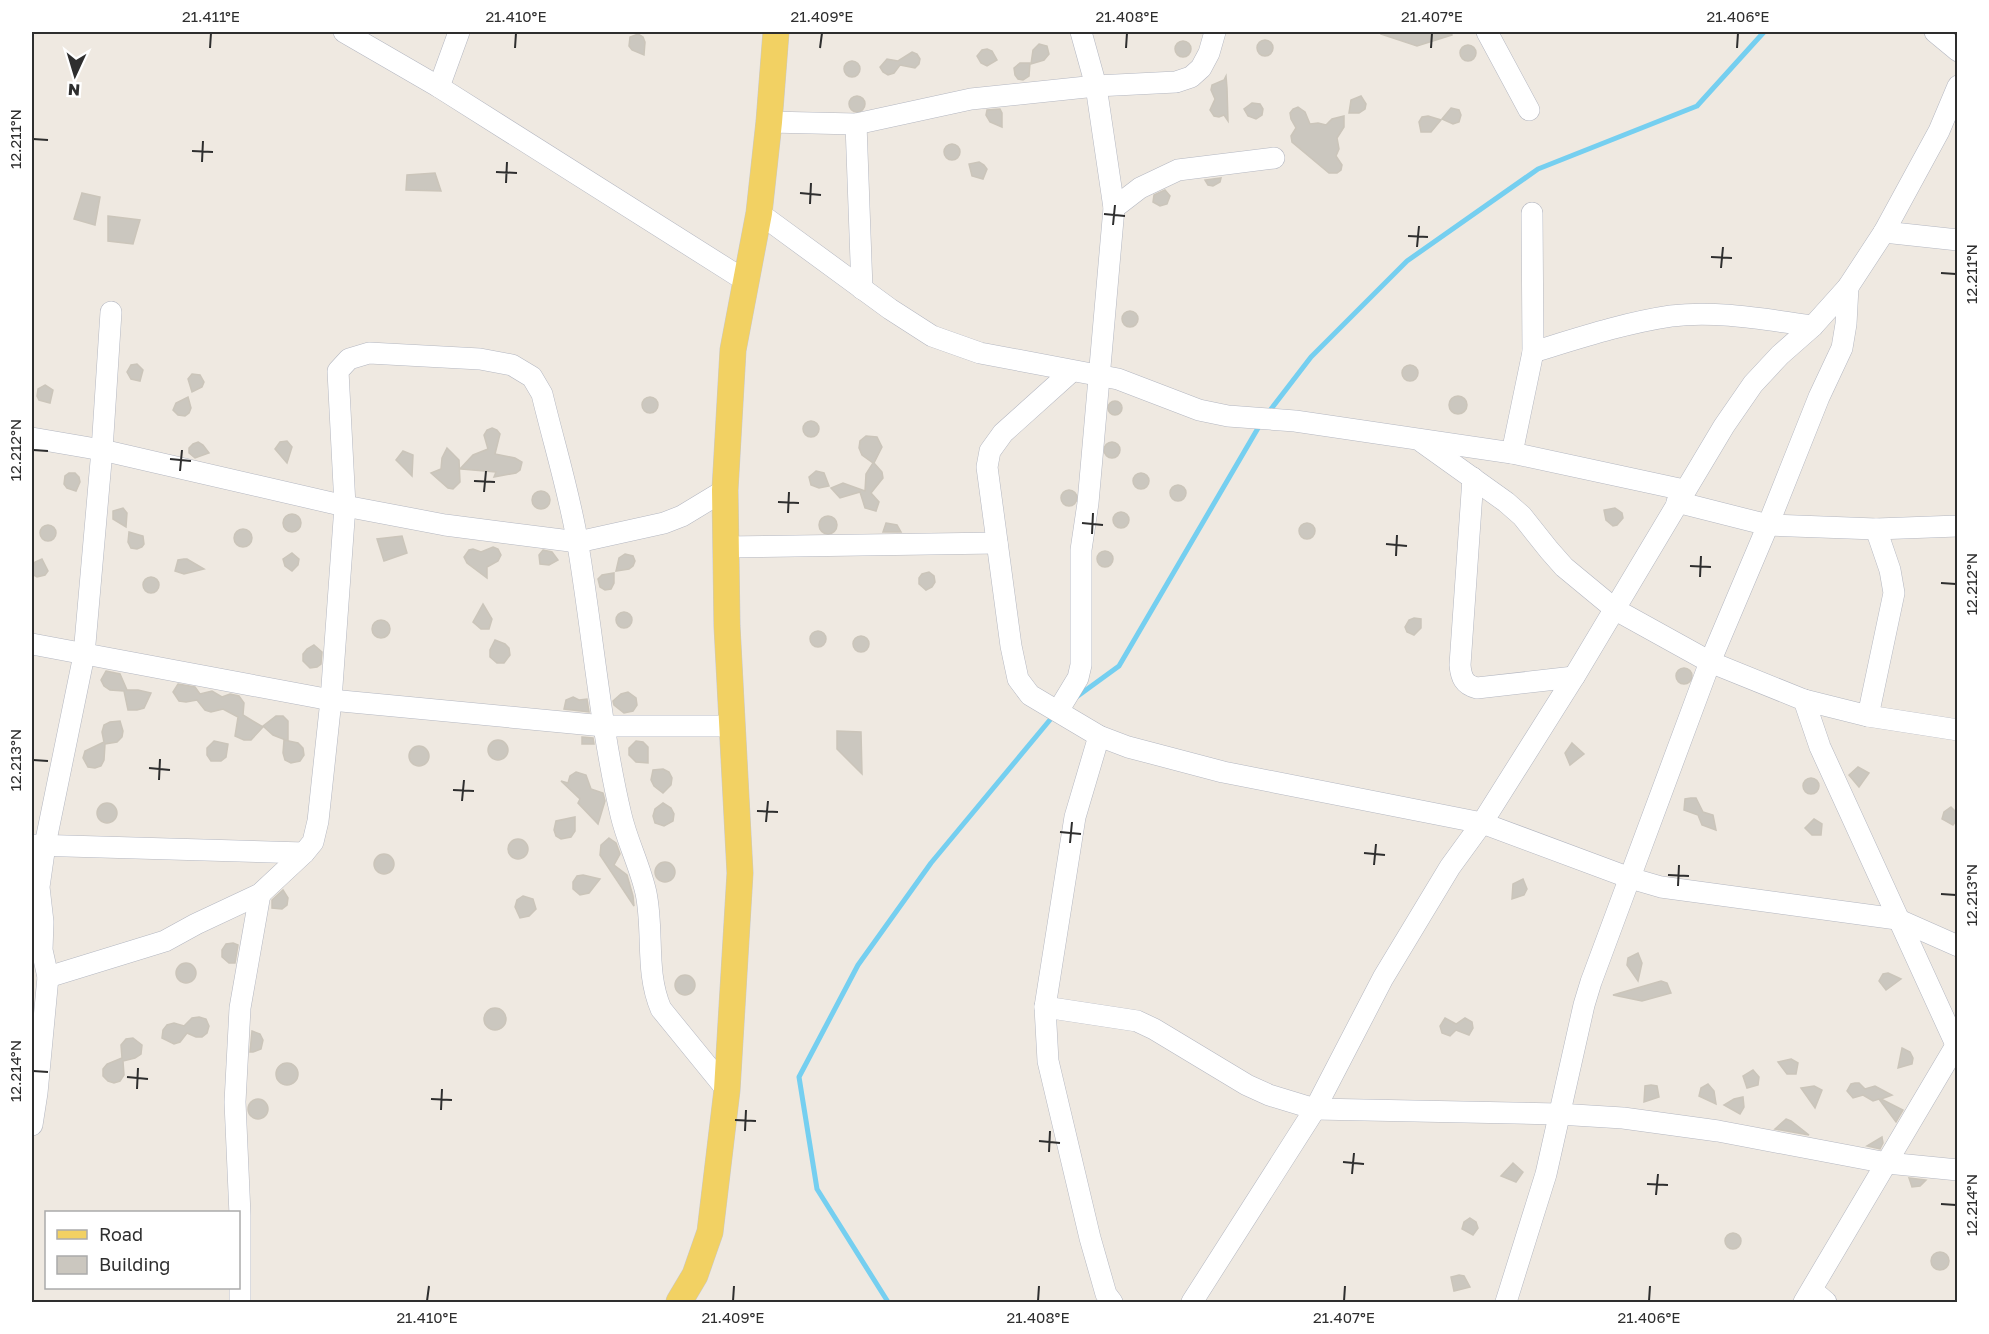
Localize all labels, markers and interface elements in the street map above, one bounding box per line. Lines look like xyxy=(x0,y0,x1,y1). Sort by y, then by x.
text: 21.411°E xyxy=(182,7,240,25)
text: 21.410°E xyxy=(485,7,547,25)
text: 21.409°E xyxy=(790,7,854,25)
text: 21.408°E xyxy=(1095,7,1159,25)
text: 21.407°E xyxy=(1401,7,1463,25)
text: 21.406°E xyxy=(1706,7,1770,25)
north arrow xyxy=(45,45,105,105)
text: N xyxy=(67,80,81,100)
text: 12.211°N xyxy=(6,109,24,169)
text: 12.211°N xyxy=(1962,244,1980,304)
text: 12.212°N xyxy=(6,419,24,481)
text: 12.212°N xyxy=(1962,553,1980,615)
text: 12.213°N xyxy=(6,729,24,791)
text: 12.213°N xyxy=(1962,864,1980,926)
text: 12.214°N xyxy=(6,1040,24,1102)
text: 12.214°N xyxy=(1962,1174,1980,1236)
legend xyxy=(45,1211,240,1289)
text: Road xyxy=(99,1223,143,1245)
text: Building xyxy=(99,1253,170,1275)
text: 21.410°E xyxy=(396,1308,458,1326)
text: 21.409°E xyxy=(701,1308,765,1326)
text: 21.408°E xyxy=(1006,1308,1070,1326)
text: 21.407°E xyxy=(1313,1308,1375,1326)
text: 21.406°E xyxy=(1617,1308,1681,1326)

